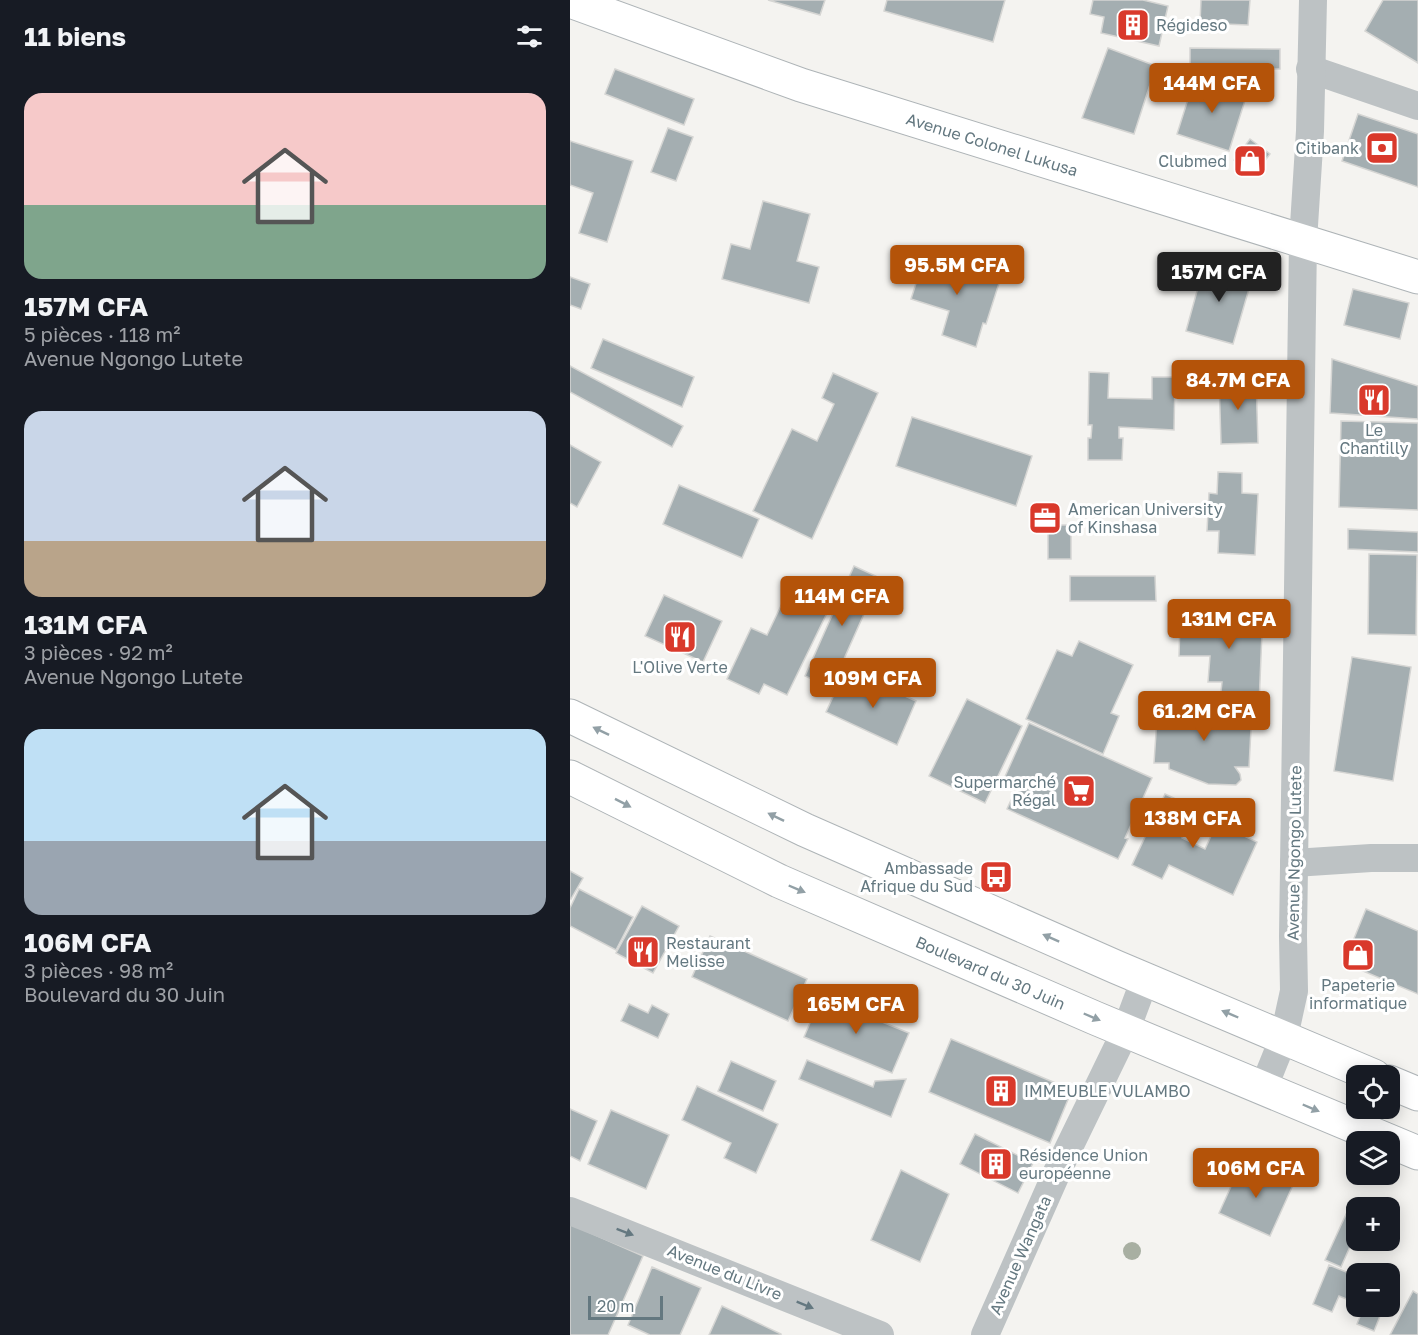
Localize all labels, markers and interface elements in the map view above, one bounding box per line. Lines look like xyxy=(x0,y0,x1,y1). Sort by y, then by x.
building icon: Régideso xyxy=(1115,7,1151,43)
place label: Régideso xyxy=(1156,15,1227,35)
icon: filters xyxy=(513,20,546,53)
text: 11 biens xyxy=(24,21,126,52)
pin: 144M CFA xyxy=(1150,63,1274,114)
text: 144M CFA xyxy=(1163,70,1261,94)
street label: Avenue Colonel Lukusa xyxy=(904,108,1080,181)
bank icon: Citibank xyxy=(1364,130,1400,166)
icon: home xyxy=(231,132,339,240)
place label: Citibank xyxy=(1295,138,1359,158)
shop icon: Clubmed xyxy=(1232,143,1268,179)
place label: Clubmed xyxy=(1158,151,1227,171)
pin: 95.5M CFA xyxy=(888,245,1026,296)
text: 95.5M CFA xyxy=(904,252,1010,276)
pin: 157M CFA xyxy=(1157,252,1281,303)
text: 157M CFA xyxy=(1171,259,1267,283)
text: 157M CFA xyxy=(24,291,148,322)
text: 5 pièces · 118 m² xyxy=(24,322,180,346)
text: Avenue Ngongo Lutete xyxy=(24,346,243,370)
pin: 84.7M CFA xyxy=(1169,360,1307,411)
text: 84.7M CFA xyxy=(1186,367,1290,391)
restaurant icon: Le Chantilly xyxy=(1356,382,1392,418)
place label: Le Chantilly xyxy=(1339,420,1409,458)
icon: home xyxy=(231,450,339,558)
place label: American University of Kinshasa xyxy=(1068,499,1223,537)
office icon: American University of Kinshasa xyxy=(1027,500,1063,536)
pin: 114M CFA xyxy=(780,576,904,627)
text: 114M CFA xyxy=(794,583,890,607)
pin: 131M CFA xyxy=(1167,599,1291,650)
text: 131M CFA xyxy=(1182,606,1276,630)
text: 131M CFA xyxy=(24,609,147,640)
restaurant icon: L'Olive Verte xyxy=(662,619,698,655)
text: 3 pièces · 92 m² xyxy=(24,640,173,664)
place label: L'Olive Verte xyxy=(632,657,728,677)
pin: 109M CFA xyxy=(811,658,935,709)
text: Avenue Ngongo Lutete xyxy=(24,664,243,688)
text: 109M CFA xyxy=(824,665,922,689)
pin: 61.2M CFA xyxy=(1135,691,1273,742)
text: 61.2M CFA xyxy=(1152,698,1256,722)
one-way arrow xyxy=(593,727,610,736)
street label: Avenue Ngongo Lutete xyxy=(1282,765,1306,941)
icon: home xyxy=(231,768,339,876)
place label: Supermarché Régal xyxy=(954,772,1056,810)
supermarket icon: Supermarché Régal xyxy=(1061,773,1097,809)
one-way arrow xyxy=(614,798,631,808)
pin: 138M CFA xyxy=(1131,798,1255,849)
text: 138M CFA xyxy=(1144,805,1242,829)
one-way arrow xyxy=(768,812,785,821)
place label: Ambassade Afrique du Sud xyxy=(860,858,973,896)
bus stop icon: Ambassade Afrique du Sud xyxy=(978,859,1014,895)
one-way arrow xyxy=(789,884,807,894)
text: 106M CFA xyxy=(24,927,152,958)
street label: Boulevard du 30 Juin xyxy=(913,932,1068,1014)
place label: Restaurant Melisse xyxy=(666,933,751,971)
restaurant icon: Restaurant Melisse xyxy=(625,934,661,970)
one-way arrow xyxy=(1042,934,1059,943)
shop icon: Papeterie informatique xyxy=(1340,937,1376,973)
text: 3 pièces · 98 m² xyxy=(24,958,173,982)
place label: Papeterie informatique xyxy=(1309,975,1407,1013)
text: Boulevard du 30 Juin xyxy=(24,982,225,1006)
pin: 165M CFA xyxy=(794,984,918,1035)
text: 165M CFA xyxy=(807,991,905,1015)
one-way arrow xyxy=(1221,1009,1239,1019)
one-way arrow xyxy=(1083,1013,1101,1022)
map controls xyxy=(1346,1065,1400,1317)
button: locate xyxy=(1346,1065,1400,1119)
building icon: IMMEUBLE VULAMBO xyxy=(983,1073,1019,1109)
place label: IMMEUBLE VULAMBO xyxy=(1024,1081,1191,1101)
one-way arrow xyxy=(1302,1103,1320,1113)
button: layers xyxy=(1346,1131,1400,1185)
place label: Résidence Union européenne xyxy=(1019,1145,1148,1183)
building icon: Résidence Union européenne xyxy=(978,1146,1014,1182)
pin: 106M CFA xyxy=(1194,1148,1318,1199)
text: 106M CFA xyxy=(1207,1155,1305,1179)
street label: Avenue Wangata xyxy=(985,1192,1055,1318)
button: + xyxy=(1346,1197,1400,1251)
one-way arrow xyxy=(616,1227,634,1237)
street label: Avenue du Livre xyxy=(665,1240,785,1304)
button: − xyxy=(1346,1263,1400,1317)
scale bar xyxy=(588,1293,663,1320)
text: 20 m xyxy=(597,1296,634,1316)
one-way arrow xyxy=(797,1300,815,1310)

